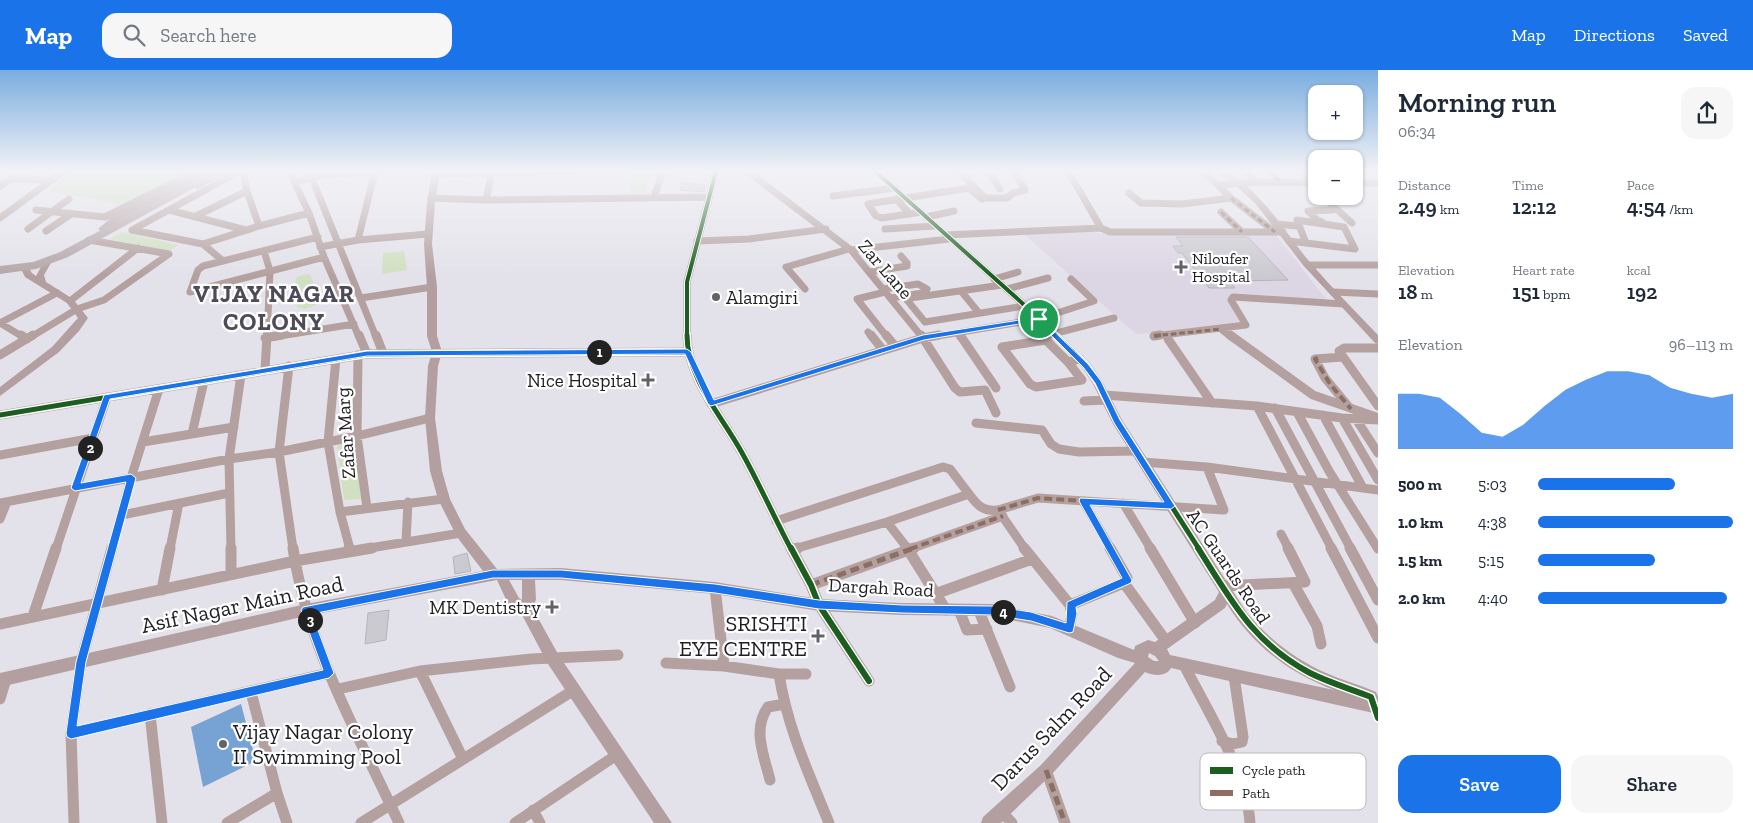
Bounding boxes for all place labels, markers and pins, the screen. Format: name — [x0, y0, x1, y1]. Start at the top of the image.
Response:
place label: Niloufer Hospital — [1192, 249, 1250, 286]
marker: Niloufer Hospital — [1174, 260, 1188, 274]
place label: Alamgiri — [726, 286, 798, 309]
marker: Alamgiri — [710, 291, 722, 303]
pin — [1018, 298, 1060, 340]
pin: 1 — [586, 340, 612, 364]
place label: Nice Hospital — [527, 369, 637, 392]
marker: Nice Hospital — [641, 373, 655, 387]
pin: 2 — [78, 436, 102, 460]
place label: MK Dentistry — [429, 596, 541, 619]
marker: MK Dentistry — [545, 600, 559, 614]
pin: 4 — [990, 600, 1016, 624]
pin: 3 — [298, 608, 322, 632]
place label: SRISHTI EYE CENTRE — [679, 610, 807, 662]
marker: SRISHTI EYE CENTRE — [811, 629, 825, 643]
place label: Vijay Nagar Colony II Swimming Pool — [232, 718, 414, 770]
marker: Vijay Nagar Colony II Swimming Pool — [217, 738, 229, 750]

